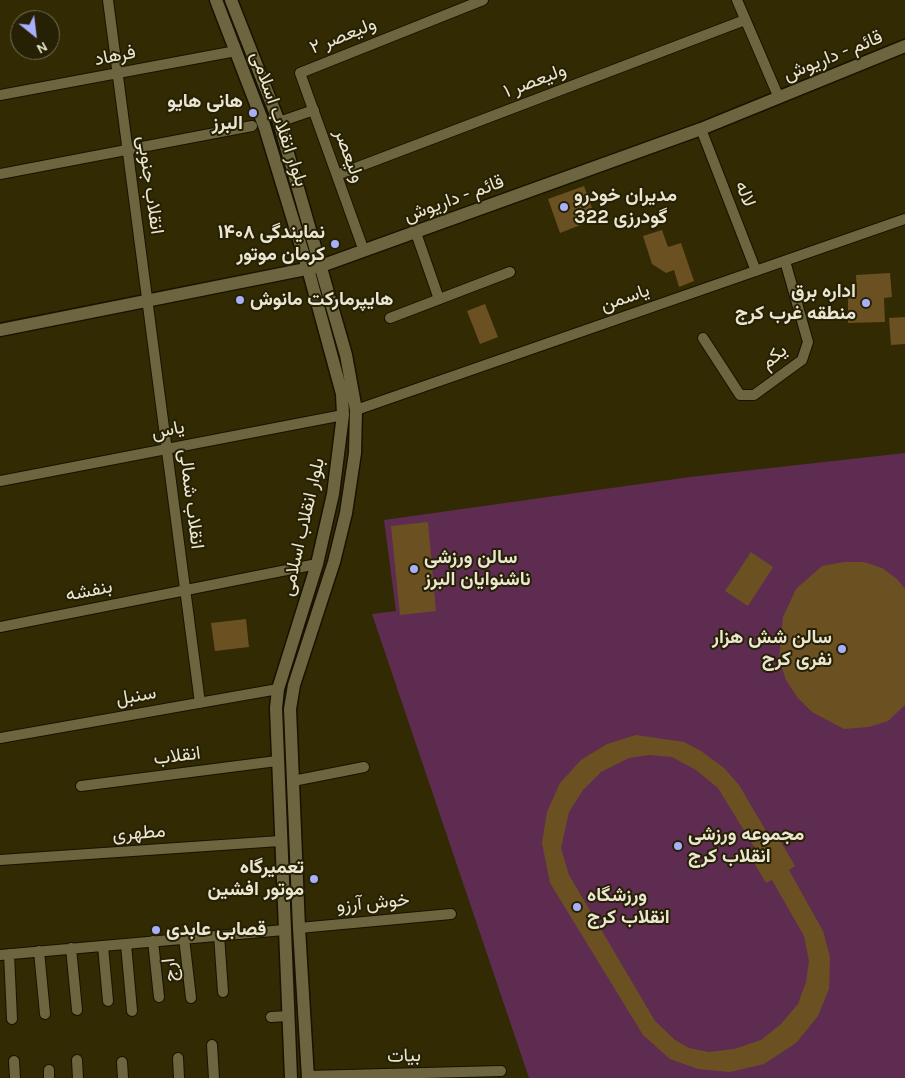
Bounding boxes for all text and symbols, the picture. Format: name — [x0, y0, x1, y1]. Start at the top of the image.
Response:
north arrow — [10, 10, 60, 60]
street label: ولیعصر ۲ — [306, 12, 380, 60]
street label: قائم - داریوش — [780, 26, 886, 86]
text: N — [34, 38, 51, 58]
street label: فرهاد — [92, 41, 138, 71]
street label: بلوار انقلاب اسلامی — [245, 49, 313, 189]
street label: ولیعصر ۱ — [500, 59, 570, 103]
place label: هانی هایو البرز — [167, 91, 243, 135]
marker: هانی هایو البرز — [247, 107, 259, 119]
street label: ولیعصر — [329, 126, 369, 186]
street label: انقلاب جنوبی — [132, 134, 168, 236]
street label: قائم - داریوش — [401, 170, 507, 228]
street label: لاله — [730, 178, 760, 210]
place label: مدیران خودرو گودرزی 322 — [574, 185, 677, 229]
marker: مدیران خودرو گودرزی 322 — [558, 201, 570, 213]
place label: نمایندگی ۱۴۰۸ کرمان موتور — [218, 222, 325, 266]
marker: نمایندگی ۱۴۰۸ کرمان موتور — [329, 238, 341, 250]
street label: یاسمن — [597, 279, 653, 317]
place label: اداره برق منطقه غرب کرج — [735, 281, 856, 325]
place label: هایپرمارکت مانوش — [250, 289, 393, 311]
marker: هایپرمارکت مانوش — [234, 294, 246, 306]
marker: اداره برق منطقه غرب کرج — [860, 297, 872, 309]
street label: یکم — [756, 339, 792, 375]
street label: یاس — [149, 416, 187, 444]
street label: انقلاب شمالی — [174, 448, 208, 550]
street label: بلوار انقلاب اسلامی — [276, 456, 330, 598]
place label: سالن ورزشی ناشنوایان البرز — [424, 547, 531, 591]
marker: سالن ورزشی ناشنوایان البرز — [408, 563, 420, 575]
street label: بنفشه — [64, 575, 114, 607]
place label: سالن شش هزار نفری کرج — [712, 627, 832, 671]
marker: سالن شش هزار نفری کرج — [836, 643, 848, 655]
street label: سنبل — [114, 681, 158, 711]
street label: انقلاب — [152, 742, 202, 770]
street label: مطهری — [112, 820, 166, 846]
place label: مجموعه ورزشی انقلاب کرج — [688, 824, 804, 868]
marker: مجموعه ورزشی انقلاب کرج — [672, 840, 684, 852]
place label: تعمیرگاه موتور افشین — [208, 857, 304, 901]
marker: تعمیرگاه موتور افشین — [308, 873, 320, 885]
place label: ورزشگاه انقلاب کرج — [587, 885, 670, 929]
street label: خوش آرزو — [335, 888, 411, 918]
marker: ورزشگاه انقلاب کرج — [571, 901, 583, 913]
place label: قصابی عابدی — [166, 919, 266, 941]
marker: قصابی عابدی — [150, 924, 162, 936]
street label: ارج — [157, 957, 183, 983]
street label: بیات — [387, 1044, 421, 1068]

